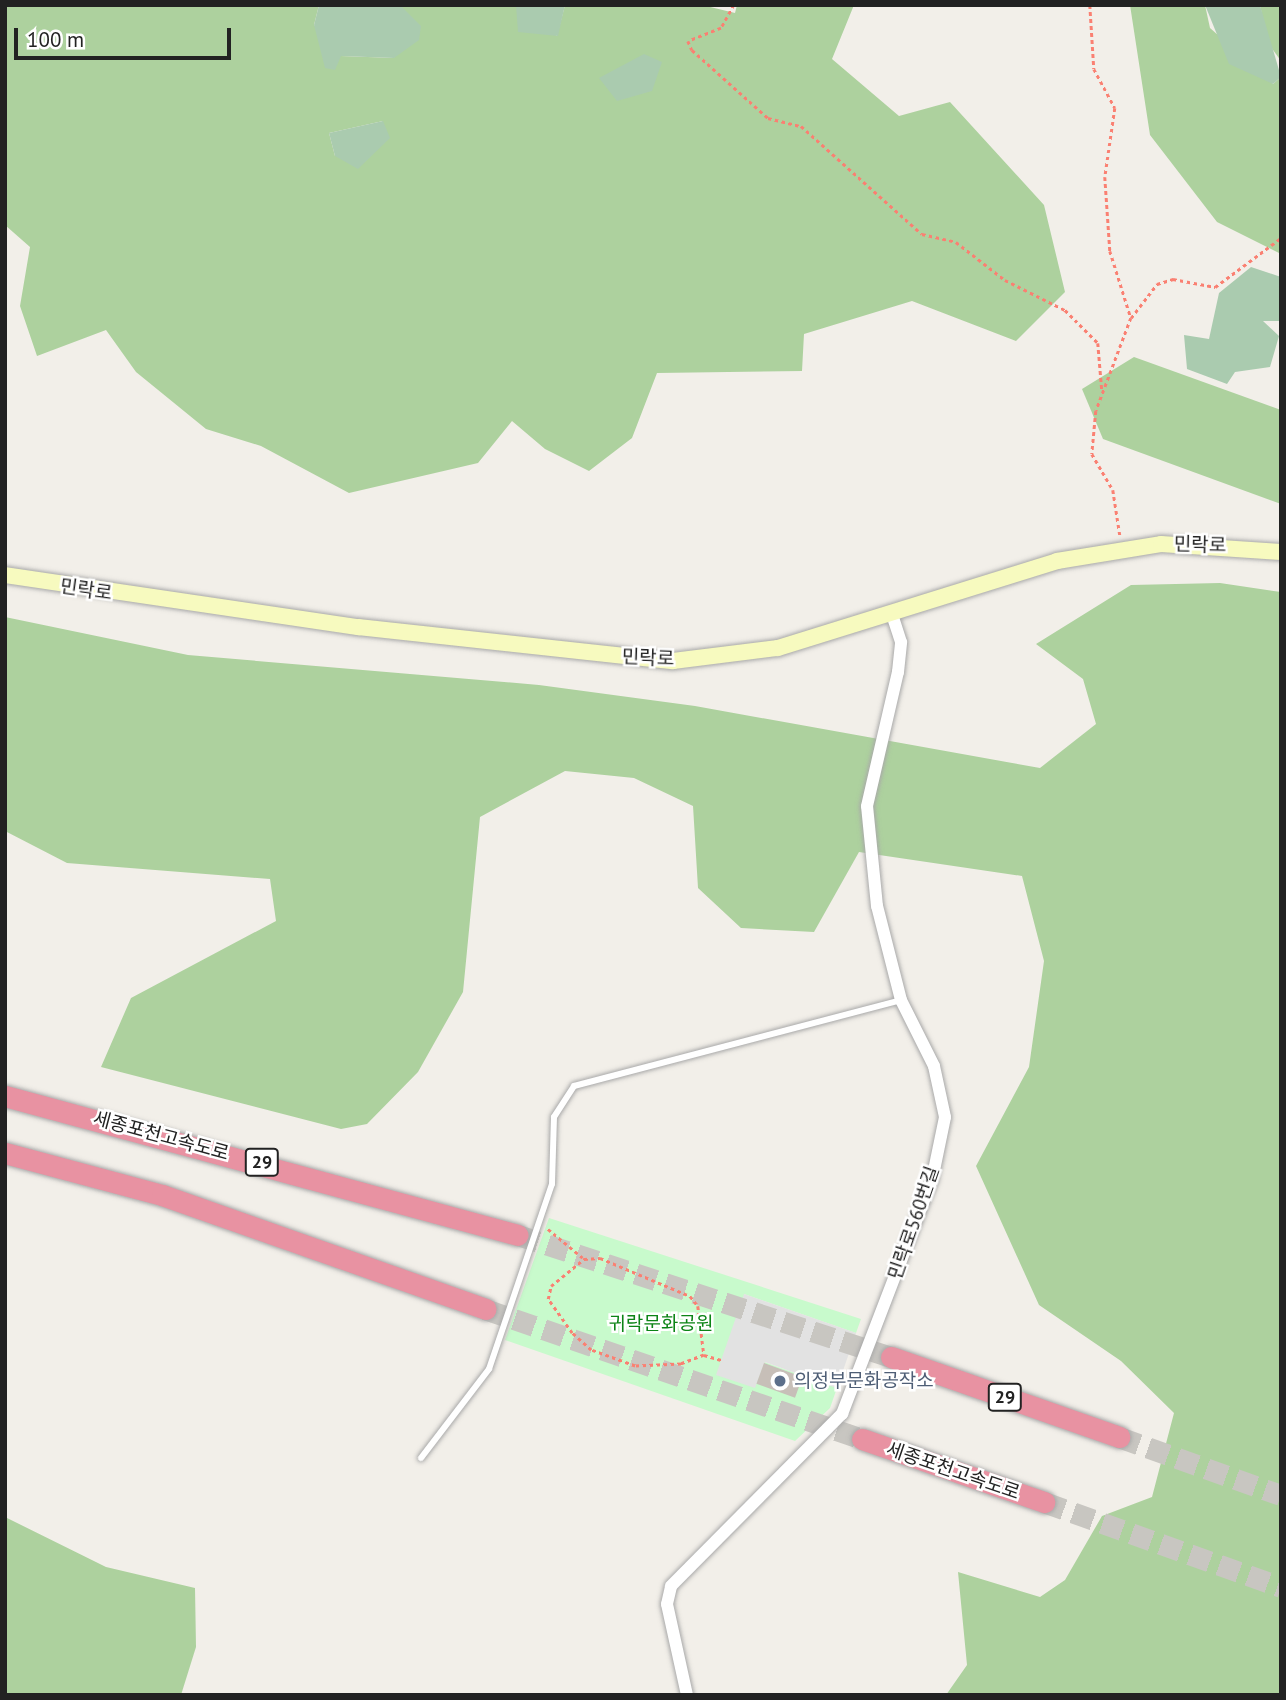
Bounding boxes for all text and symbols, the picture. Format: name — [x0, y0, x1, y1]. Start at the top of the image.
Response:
scale bar — [18, 14, 234, 58]
text: 100 m — [27, 26, 84, 53]
street label: 민락로 — [1174, 533, 1226, 557]
street label: 민락로 — [58, 575, 114, 605]
street label: 민락로 — [621, 646, 675, 670]
street label: 세종포천고속도로 — [91, 1107, 231, 1165]
road number: 29 — [244, 1148, 280, 1176]
street label: 민락로560번길 — [884, 1163, 944, 1283]
park label: 귀락문화공원 — [609, 1313, 713, 1335]
place label: 의정부문화공작소 — [794, 1370, 934, 1392]
marker: 의정부문화공작소 — [772, 1373, 788, 1389]
road number: 29 — [988, 1382, 1023, 1412]
street label: 세종포천고속도로 — [883, 1437, 1023, 1505]

